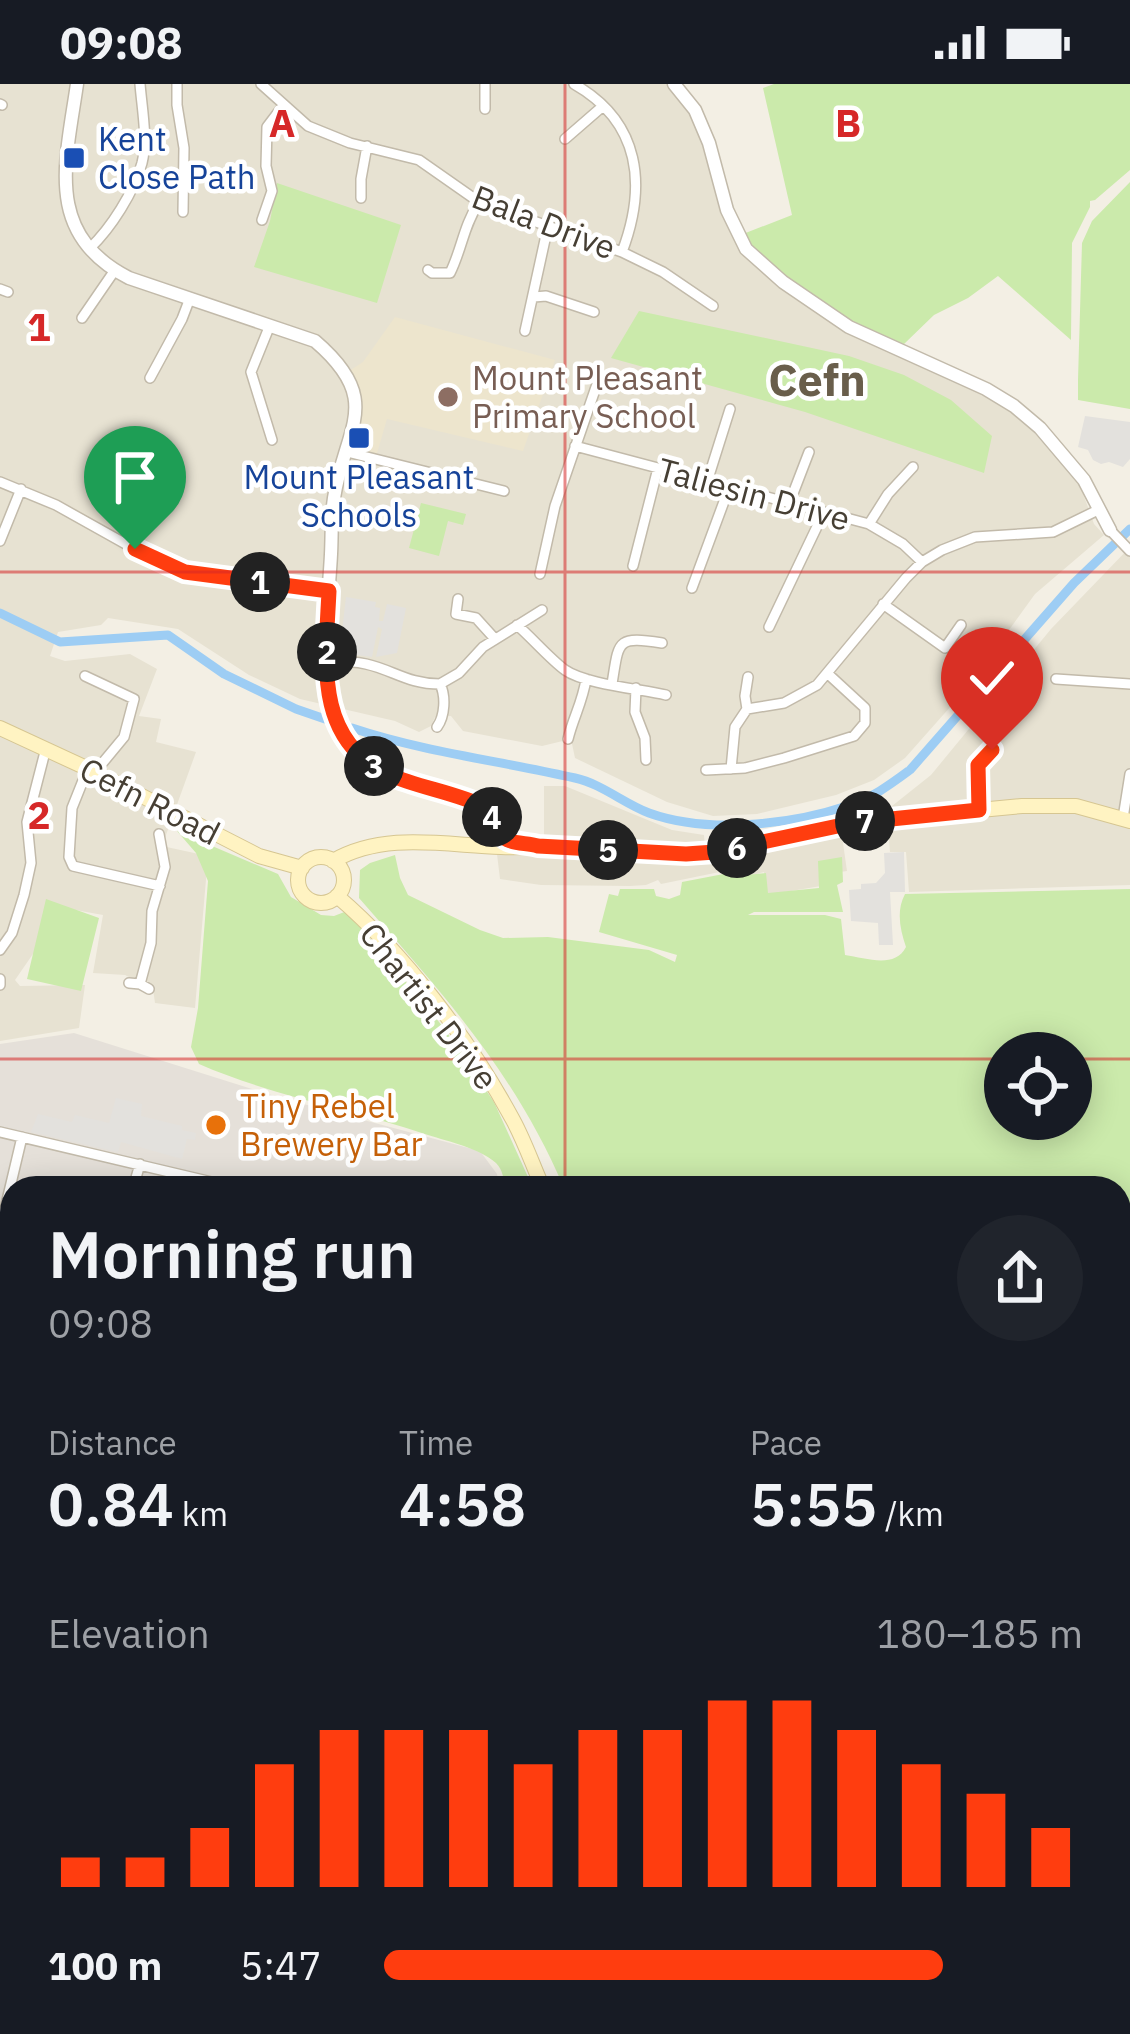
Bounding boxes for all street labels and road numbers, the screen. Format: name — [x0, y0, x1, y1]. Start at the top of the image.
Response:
street label: Bala Drive — [466, 175, 622, 269]
street label: Taliesin Drive — [653, 447, 855, 540]
street label: Cefn Road — [73, 747, 228, 854]
street label: Chartist Drive — [351, 913, 508, 1098]

